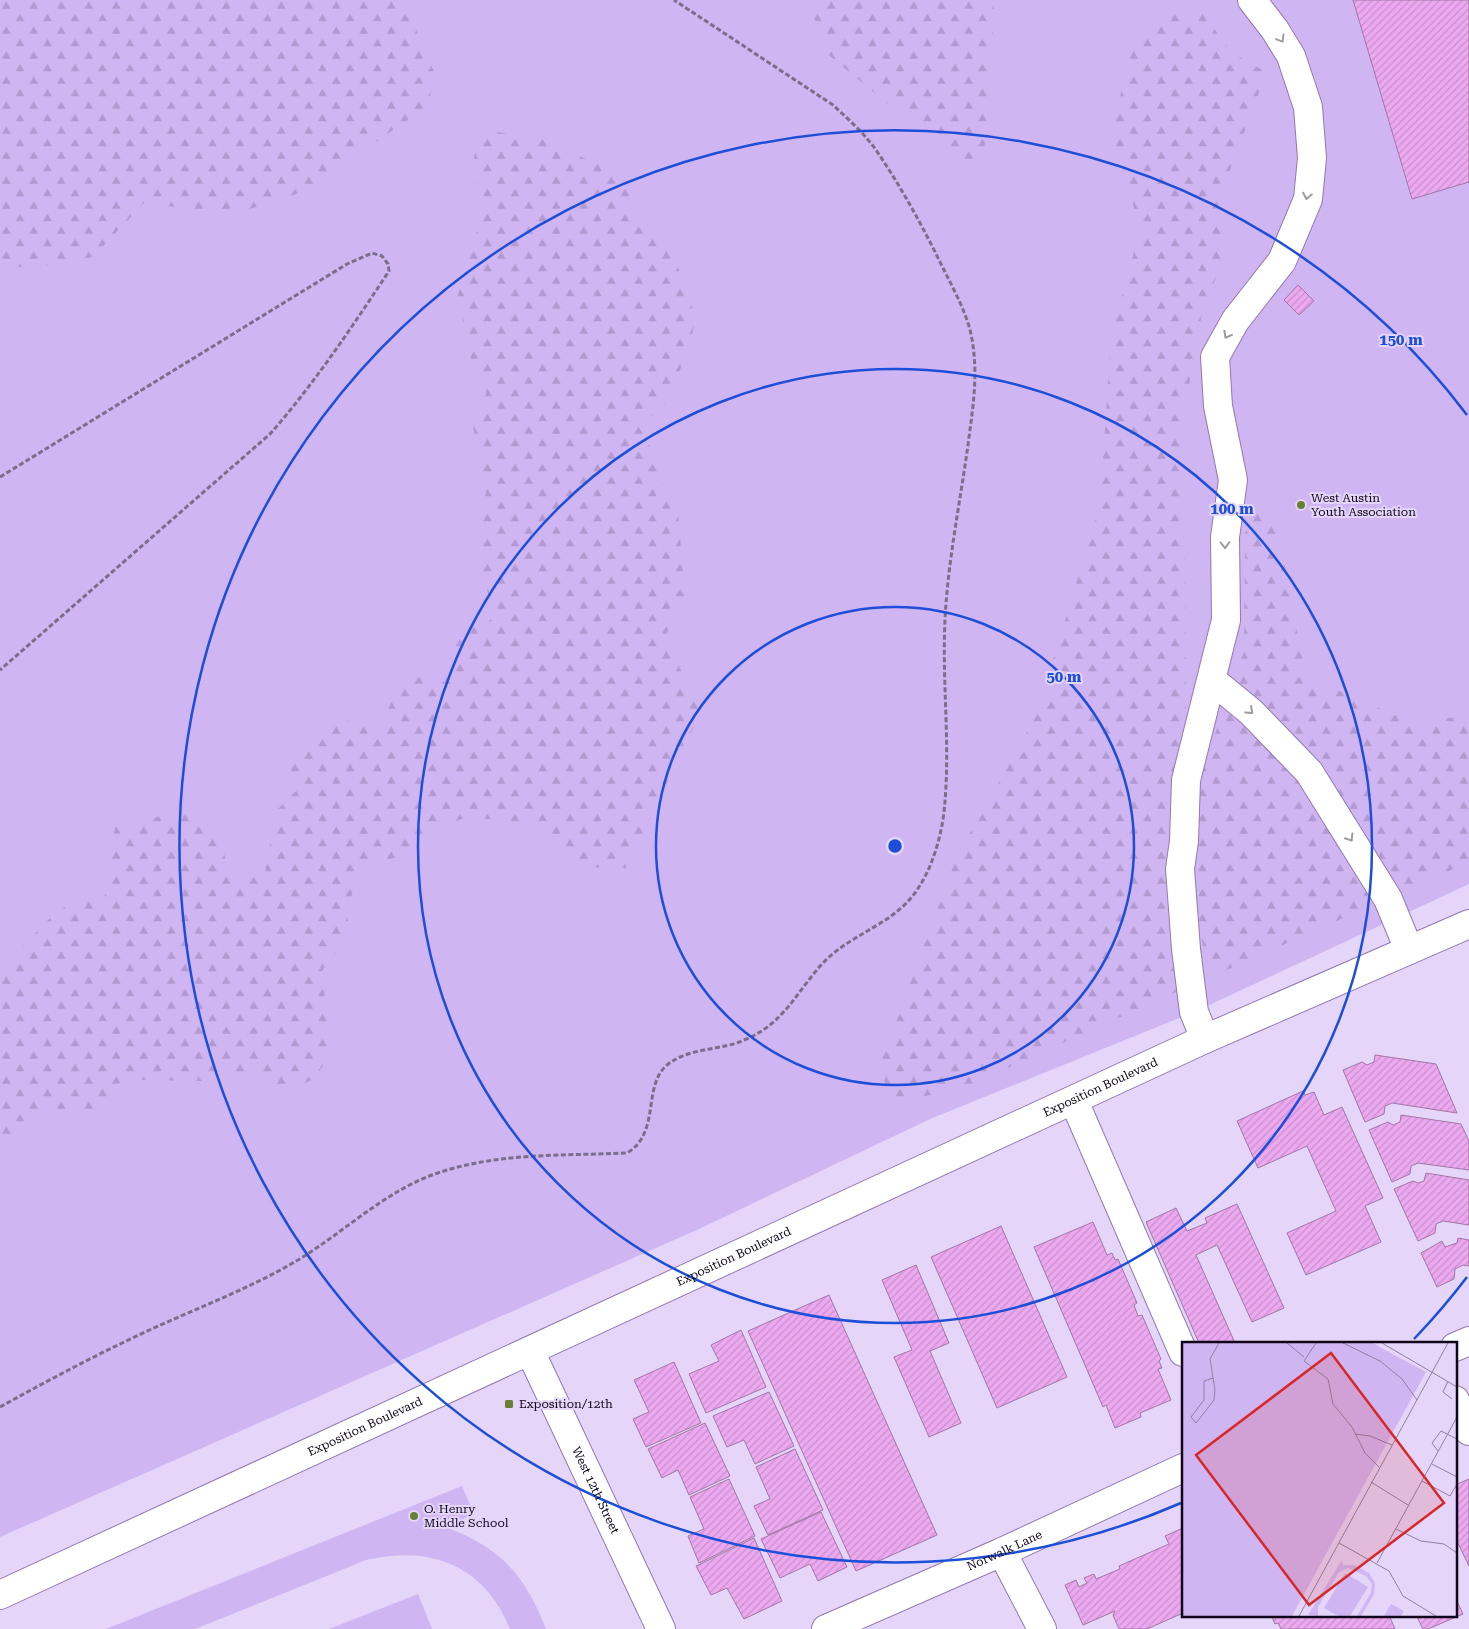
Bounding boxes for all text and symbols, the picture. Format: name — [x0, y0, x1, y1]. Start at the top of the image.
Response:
one-way arrow — [1274, 34, 1284, 43]
one-way arrow — [1303, 191, 1313, 200]
one-way arrow — [1223, 330, 1233, 339]
text: 150 m — [1379, 331, 1423, 349]
place label: West Austin Youth Association — [1311, 491, 1416, 519]
marker: West Austin Youth Association — [1295, 499, 1307, 511]
text: 100 m — [1210, 500, 1254, 518]
one-way arrow — [1220, 541, 1230, 549]
text: 50 m — [1046, 668, 1082, 686]
one-way arrow — [1244, 705, 1253, 714]
one-way arrow — [1343, 832, 1353, 841]
centre of rings — [886, 837, 904, 855]
street label: Exposition Boulevard — [1041, 1055, 1160, 1120]
street label: Exposition Boulevard — [674, 1224, 794, 1289]
inset map — [1182, 1342, 1456, 1616]
street label: Exposition Boulevard — [305, 1394, 425, 1459]
place label: Exposition/12th — [519, 1397, 613, 1411]
marker: Exposition/12th — [503, 1398, 515, 1410]
street label: West 12th Street — [569, 1444, 622, 1537]
place label: O. Henry Middle School — [424, 1502, 509, 1530]
marker: O. Henry Middle School — [408, 1510, 420, 1522]
street label: Norwalk Lane — [965, 1527, 1045, 1574]

